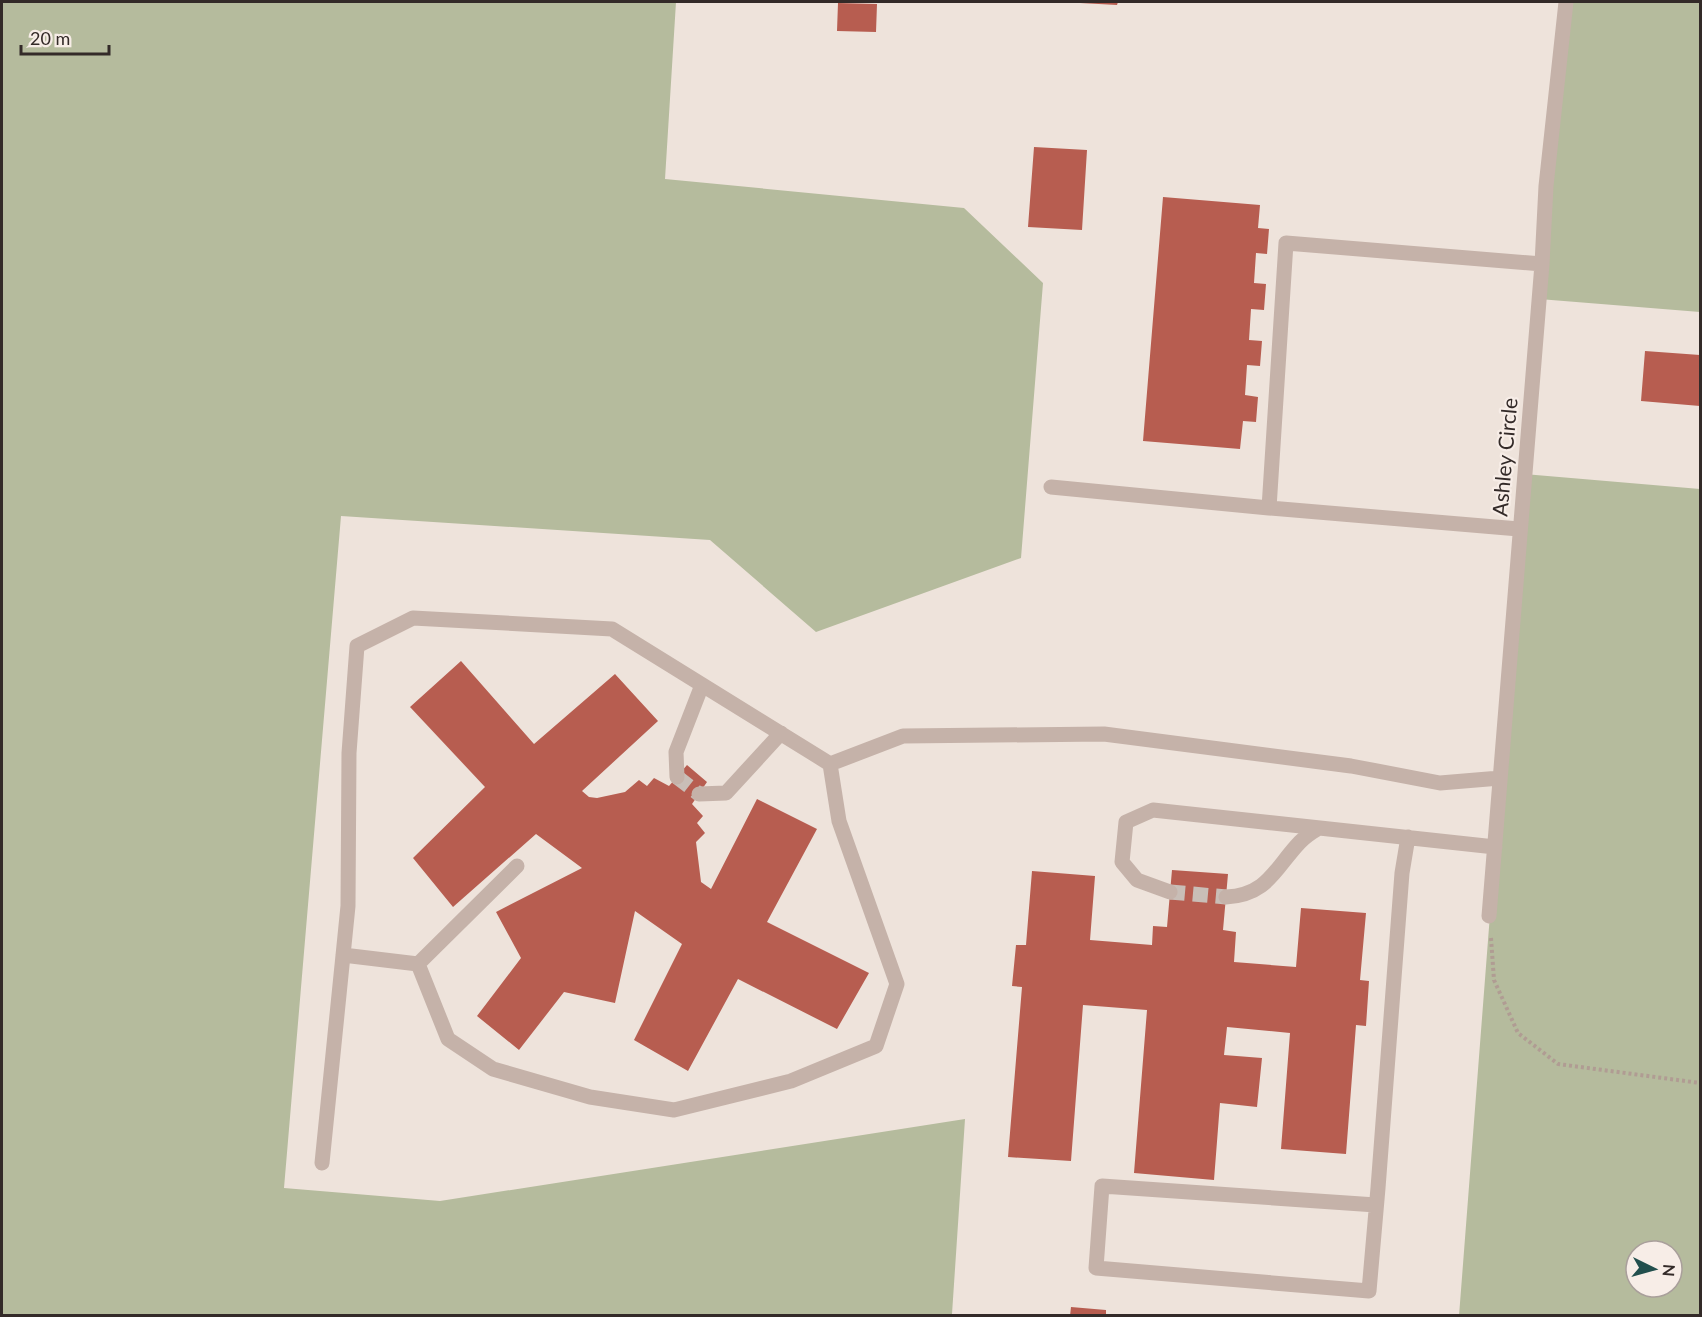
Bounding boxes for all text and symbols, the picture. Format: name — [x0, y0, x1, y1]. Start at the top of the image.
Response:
scale bar — [21, 18, 110, 56]
text: 20 m — [30, 27, 70, 49]
street label: Ashley Circle — [1486, 397, 1522, 517]
north arrow — [1624, 1239, 1684, 1299]
text: N — [1659, 1263, 1679, 1277]

